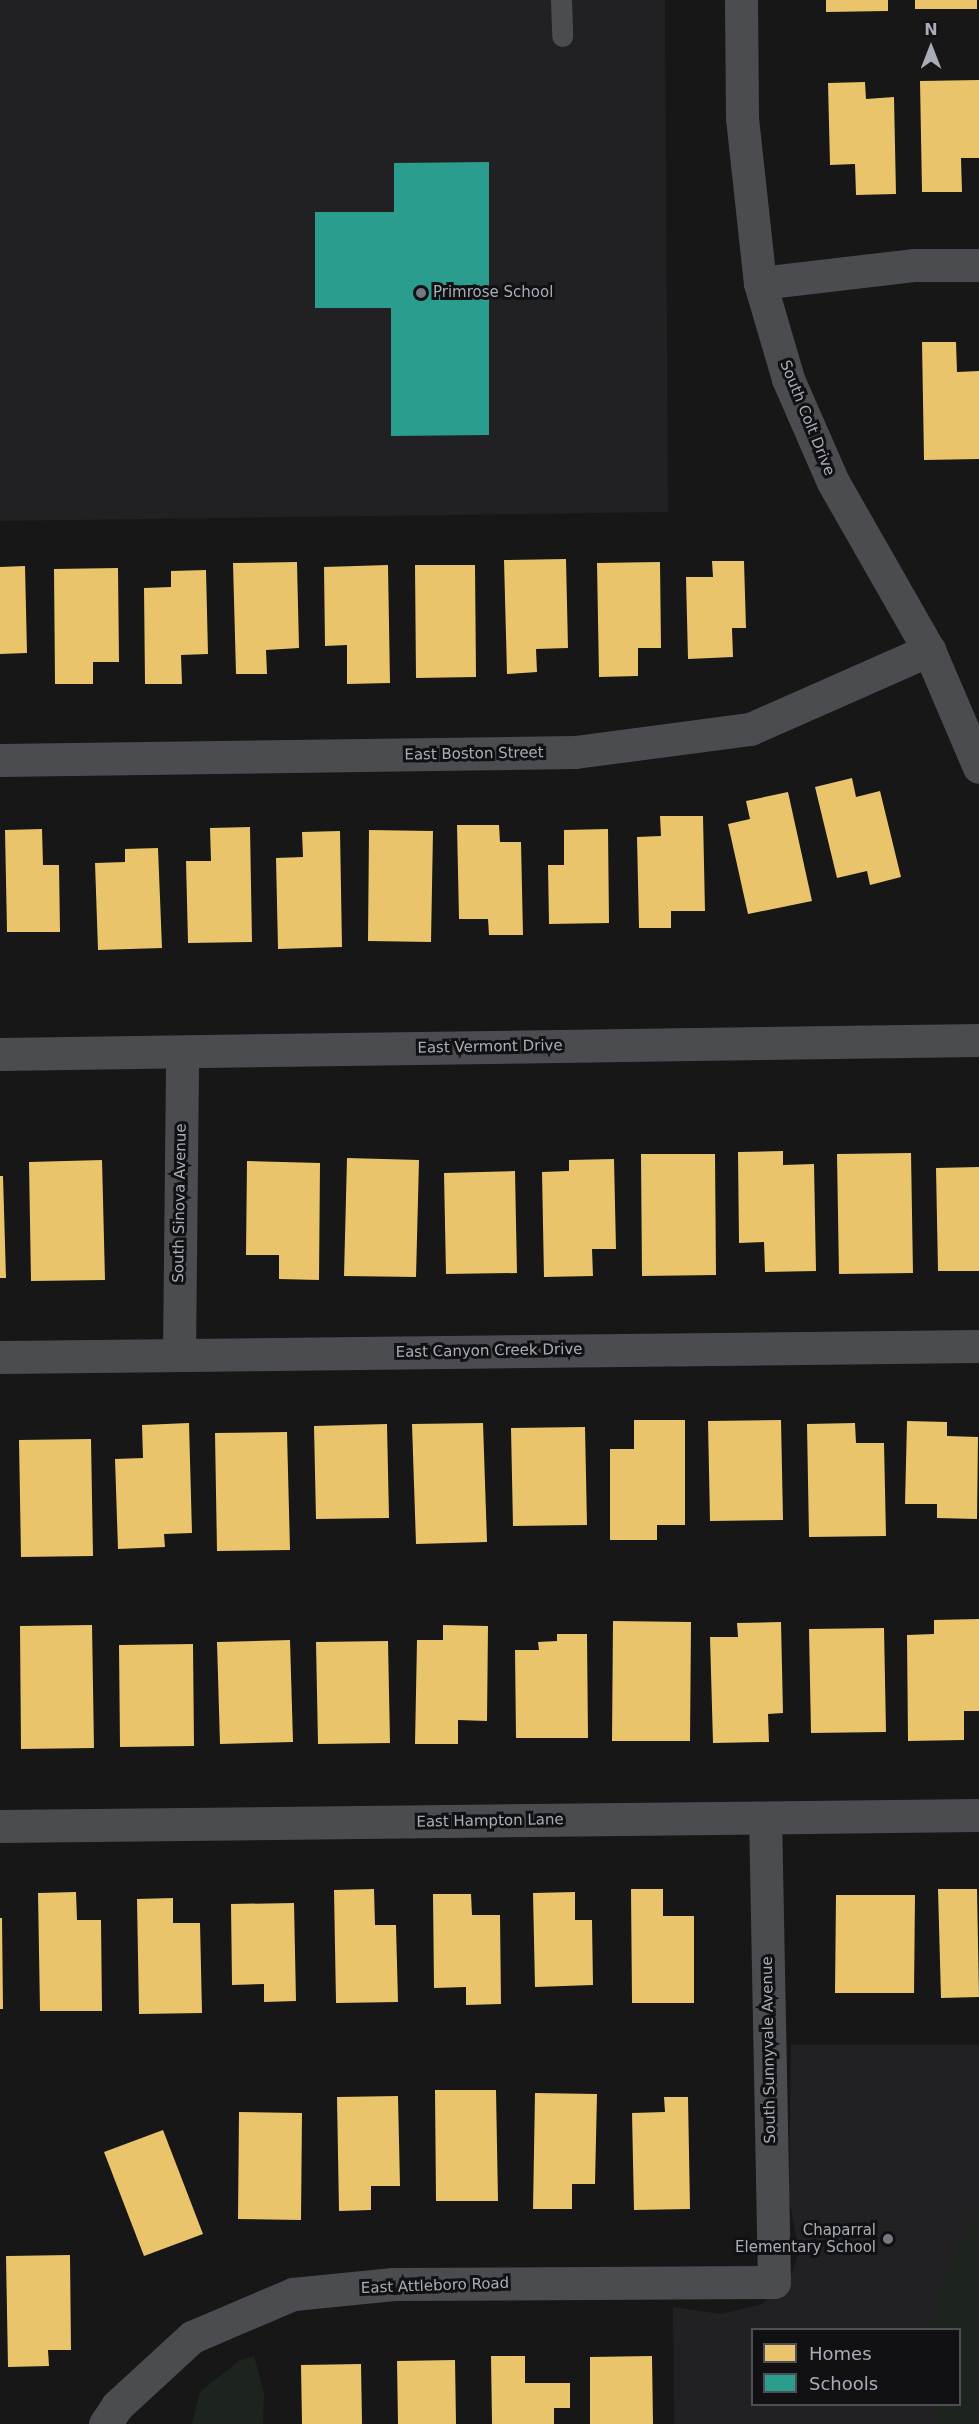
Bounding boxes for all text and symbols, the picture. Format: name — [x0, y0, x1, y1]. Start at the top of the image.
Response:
north arrow — [901, 18, 961, 78]
text: N — [924, 20, 938, 39]
place label: Primrose School — [433, 284, 553, 302]
marker: Primrose School — [414, 286, 428, 300]
street label: South Colt Drive — [776, 358, 838, 478]
street label: East Boston Street — [404, 744, 544, 764]
street label: East Vermont Drive — [417, 1037, 563, 1057]
street label: South Sinova Avenue — [170, 1123, 190, 1283]
street label: East Canyon Creek Drive — [395, 1340, 583, 1362]
street label: East Hampton Lane — [416, 1811, 564, 1831]
street label: South Sunnyvale Avenue — [758, 1956, 780, 2144]
place label: Chaparral Elementary School — [735, 2221, 876, 2256]
marker: Chaparral Elementary School — [881, 2232, 895, 2246]
street label: East Attleboro Road — [361, 2274, 509, 2298]
legend — [751, 2328, 961, 2406]
text: Homes — [809, 2343, 872, 2364]
text: Schools — [809, 2373, 878, 2394]

